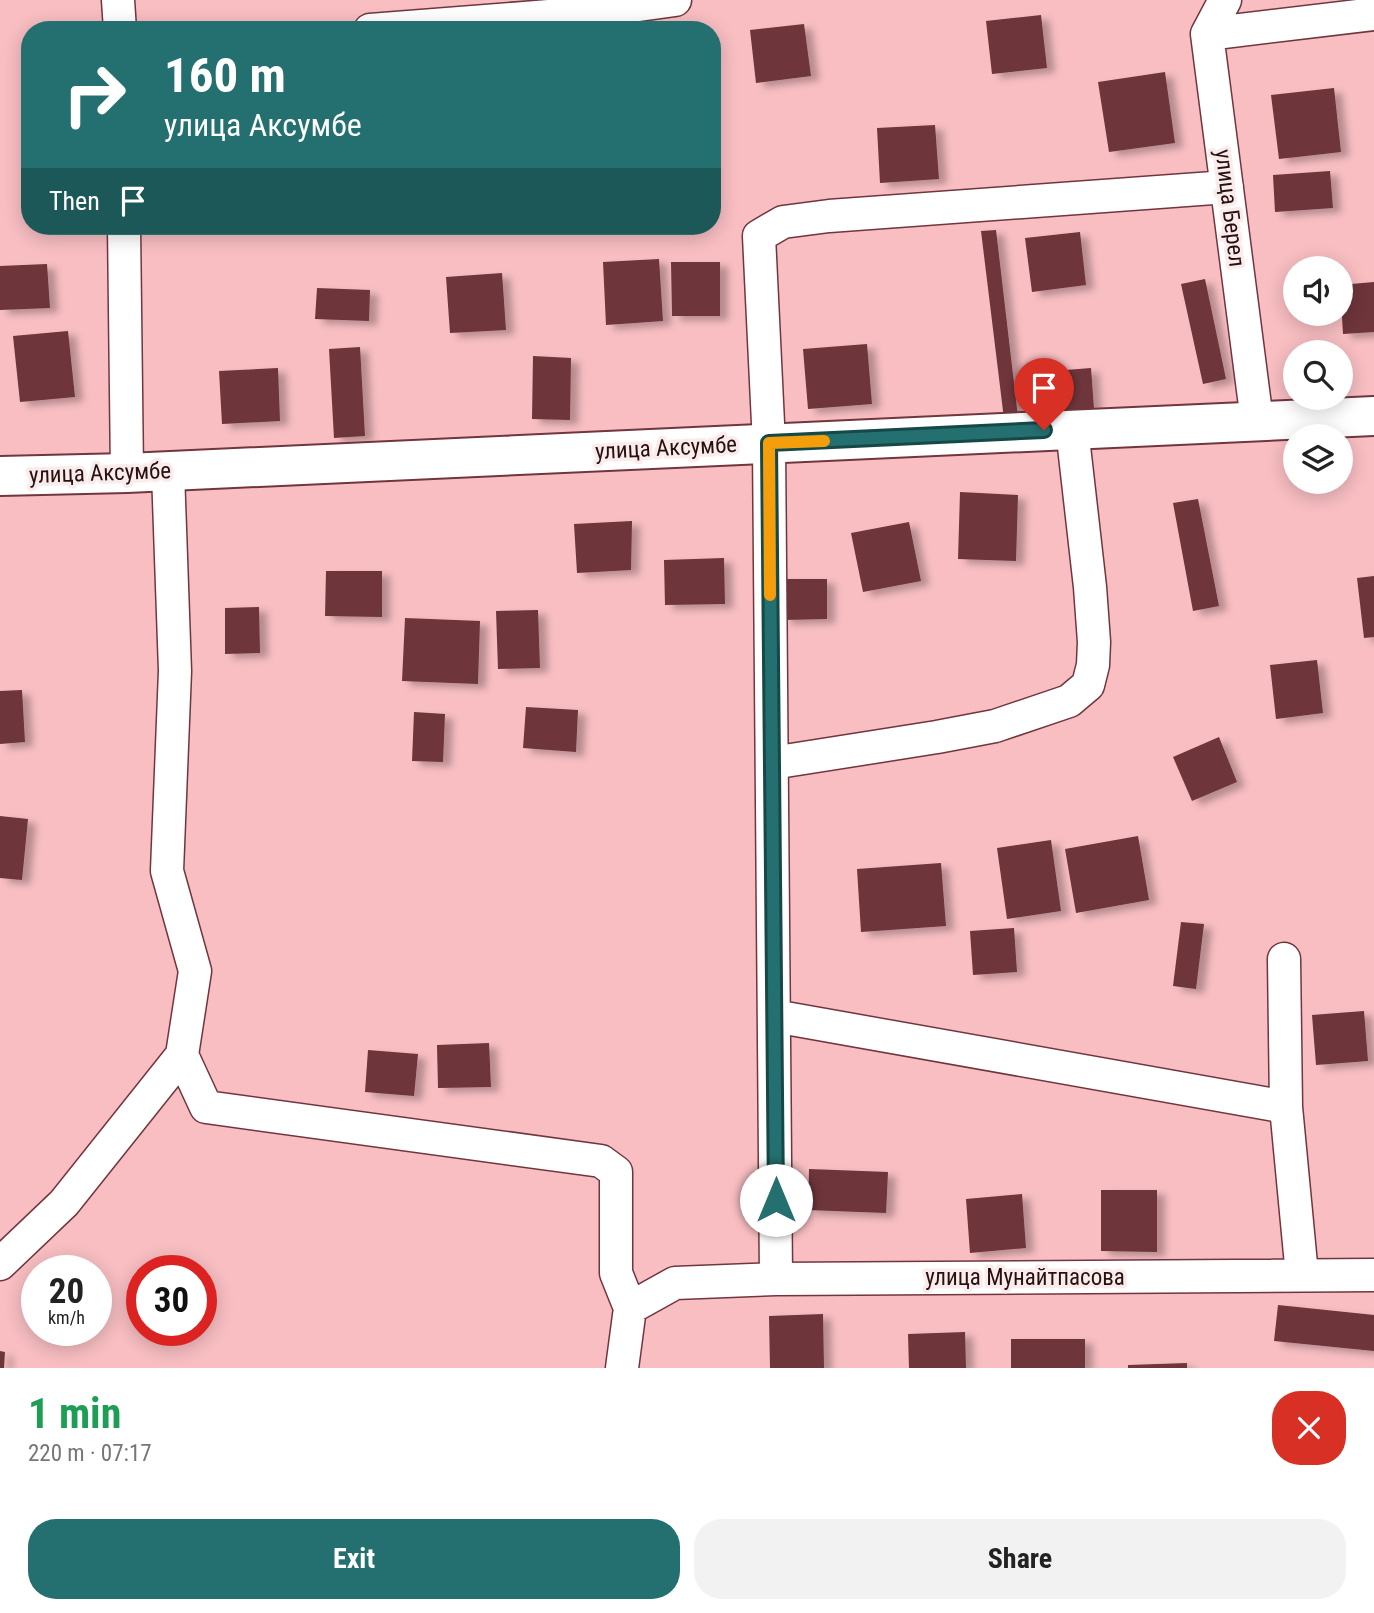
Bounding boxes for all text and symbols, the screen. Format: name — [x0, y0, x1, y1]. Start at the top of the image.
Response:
text: 160 m — [164, 47, 286, 104]
icon: right — [49, 49, 140, 140]
text: улица Аксумбе — [164, 106, 362, 144]
street label: улица Берел — [1209, 148, 1251, 268]
icon: arrive — [114, 182, 152, 220]
text: Then — [49, 186, 100, 216]
map controls — [1283, 256, 1353, 494]
button: sound — [1283, 256, 1353, 326]
button: search — [1283, 340, 1353, 410]
pin — [1014, 358, 1074, 430]
icon: arrive — [1025, 369, 1063, 407]
button: layers — [1283, 424, 1353, 494]
street label: улица Аксумбе — [594, 431, 738, 465]
street label: улица Аксумбе — [29, 457, 171, 489]
position arrow — [739, 1163, 813, 1237]
speed limit sign: 30 — [126, 1255, 217, 1346]
street label: улица Мунайтпасова — [925, 1264, 1125, 1291]
text: 20 — [49, 1271, 84, 1312]
text: km/h — [48, 1307, 85, 1328]
text: 1 min — [28, 1389, 121, 1438]
button: close — [1272, 1391, 1346, 1465]
text: 220 m · 07:17 — [28, 1440, 152, 1467]
button: Exit — [28, 1519, 680, 1599]
button: Share — [694, 1519, 1346, 1599]

